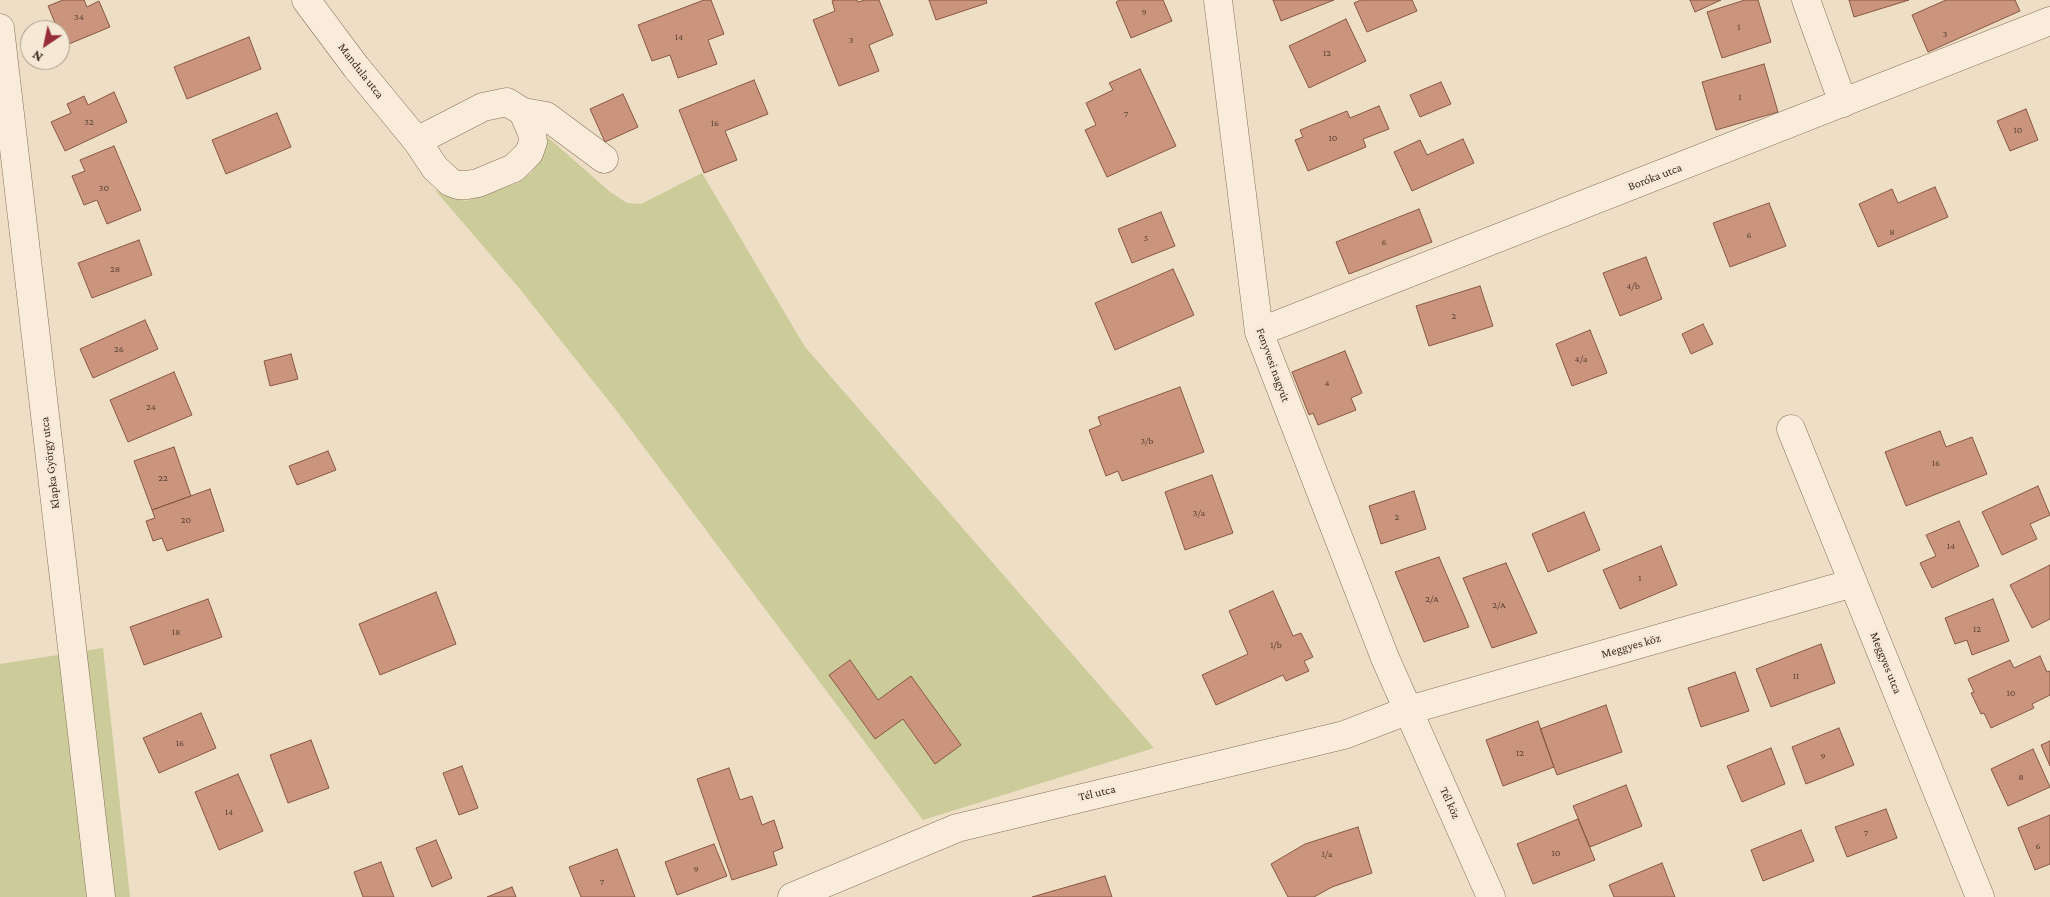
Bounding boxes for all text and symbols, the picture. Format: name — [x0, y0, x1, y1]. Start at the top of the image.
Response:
house number: 9 — [1141, 6, 1147, 18]
house number: 34 — [74, 11, 84, 23]
north arrow — [20, 20, 70, 70]
house number: 1 — [1737, 21, 1741, 33]
house number: 3 — [1943, 28, 1947, 40]
house number: 14 — [675, 31, 683, 43]
house number: 3 — [849, 34, 853, 46]
street label: Mandula utca — [335, 40, 387, 102]
text: N — [29, 47, 46, 66]
house number: 12 — [1323, 47, 1331, 59]
house number: 1 — [1738, 91, 1742, 103]
house number: 7 — [1124, 108, 1128, 120]
house number: 32 — [84, 116, 94, 128]
house number: 16 — [711, 117, 719, 129]
house number: 10 — [2014, 124, 2022, 136]
house number: 10 — [1329, 132, 1337, 144]
street label: Boróka utca — [1626, 160, 1684, 194]
house number: 30 — [99, 182, 109, 194]
house number: 8 — [1889, 226, 1895, 238]
house number: 6 — [1746, 229, 1752, 241]
house number: 5 — [1144, 232, 1148, 244]
house number: 6 — [1381, 236, 1387, 248]
house number: 28 — [110, 263, 120, 275]
house number: 4/b — [1626, 280, 1640, 292]
house number: 2 — [1452, 310, 1456, 322]
street label: Fenyvesi nagyút — [1253, 326, 1293, 404]
house number: 26 — [114, 343, 124, 355]
house number: 4/a — [1575, 353, 1587, 365]
house number: 4 — [1324, 377, 1330, 389]
house number: 24 — [146, 401, 156, 413]
street label: Klapka György utca — [37, 416, 63, 510]
house number: 3/b — [1140, 435, 1154, 447]
house number: 16 — [1932, 457, 1940, 469]
house number: 22 — [158, 472, 168, 484]
house number: 3/a — [1193, 507, 1205, 519]
house number: 2 — [1395, 511, 1399, 523]
house number: 20 — [181, 514, 191, 526]
house number: 14 — [1947, 540, 1955, 552]
house number: 1 — [1638, 572, 1642, 584]
house number: 2/A — [1425, 593, 1439, 605]
house number: 2/A — [1492, 599, 1506, 611]
house number: 12 — [1973, 623, 1981, 635]
house number: 18 — [172, 626, 180, 638]
street label: Meggyes utca — [1867, 630, 1905, 696]
street label: Meggyes köz — [1600, 631, 1662, 661]
house number: 1/b — [1270, 639, 1282, 651]
house number: 11 — [1793, 670, 1799, 682]
house number: 10 — [2007, 687, 2015, 699]
house number: 16 — [176, 737, 184, 749]
house number: 12 — [1516, 747, 1524, 759]
house number: 9 — [1820, 750, 1826, 762]
house number: 8 — [2018, 771, 2024, 783]
street label: Tél utca — [1077, 782, 1117, 804]
street label: Tél köz — [1437, 785, 1463, 821]
house number: 14 — [225, 806, 233, 818]
house number: 7 — [1864, 827, 1868, 839]
house number: 6 — [2035, 840, 2041, 852]
house number: 10 — [1552, 847, 1560, 859]
house number: 1/a — [1322, 848, 1332, 860]
house number: 9 — [693, 863, 699, 875]
house number: 7 — [600, 876, 604, 888]

